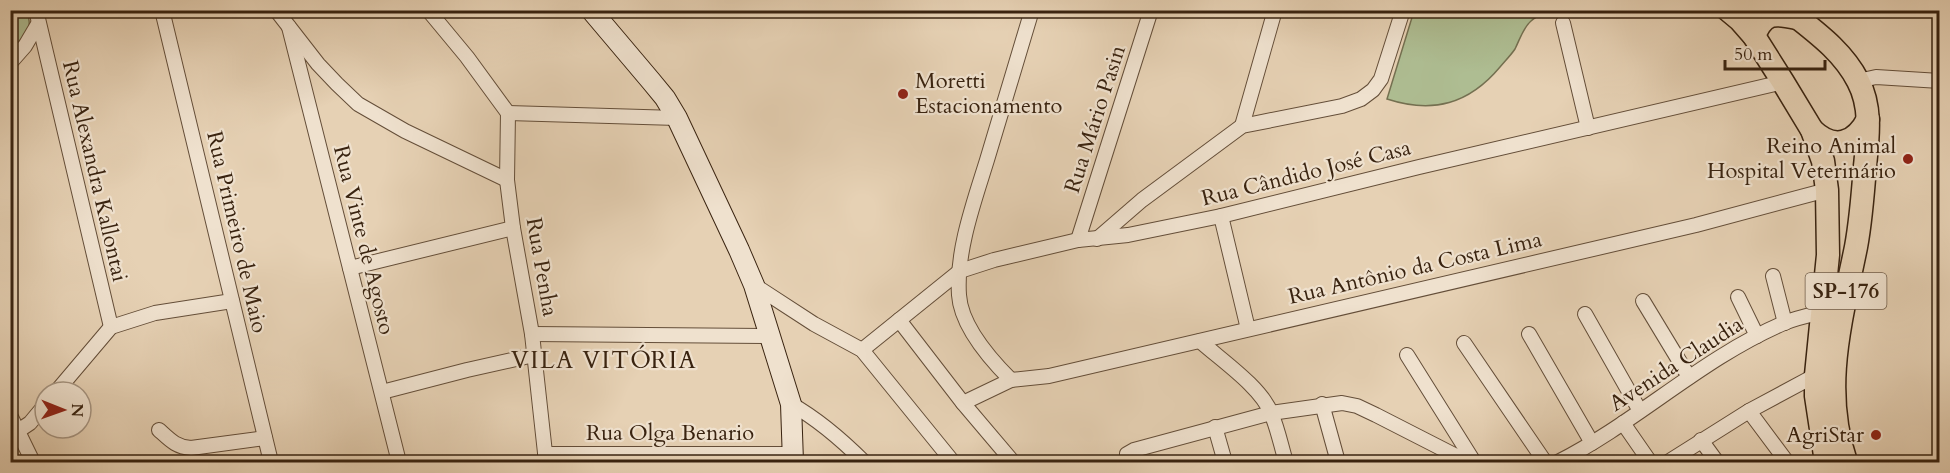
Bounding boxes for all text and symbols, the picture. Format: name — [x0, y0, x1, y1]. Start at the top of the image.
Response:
scale bar — [1725, 33, 1826, 71]
street label: Rua Mário Pasin — [1057, 41, 1133, 197]
text: 50 m — [1734, 42, 1773, 67]
street label: Rua Alexandra Kallontai — [55, 57, 135, 285]
place label: Moretti Estacionamento — [915, 66, 1063, 121]
marker: Moretti Estacionamento — [896, 87, 910, 101]
street label: Rua Primeiro de Maio — [199, 128, 275, 336]
place label: Reino Animal Hospital Veterinário — [1707, 131, 1896, 186]
street label: Rua Cândido José Casa — [1198, 132, 1414, 214]
street label: Rua Vinte de Agosto — [326, 142, 402, 338]
marker: Reino Animal Hospital Veterinário — [1901, 152, 1915, 166]
street label: Rua Penha — [519, 215, 566, 319]
street label: Rua Antônio da Costa Lima — [1285, 224, 1545, 312]
road number: SP-176 — [1806, 273, 1886, 309]
street label: Avenida Claudia — [1603, 309, 1749, 419]
district label: VILA VITÓRIA — [511, 344, 697, 377]
north arrow — [33, 380, 93, 440]
text: N — [66, 403, 88, 417]
street label: Rua Olga Benario — [586, 418, 754, 448]
place label: AgriStar — [1786, 420, 1865, 450]
marker: AgriStar — [1869, 428, 1883, 442]

